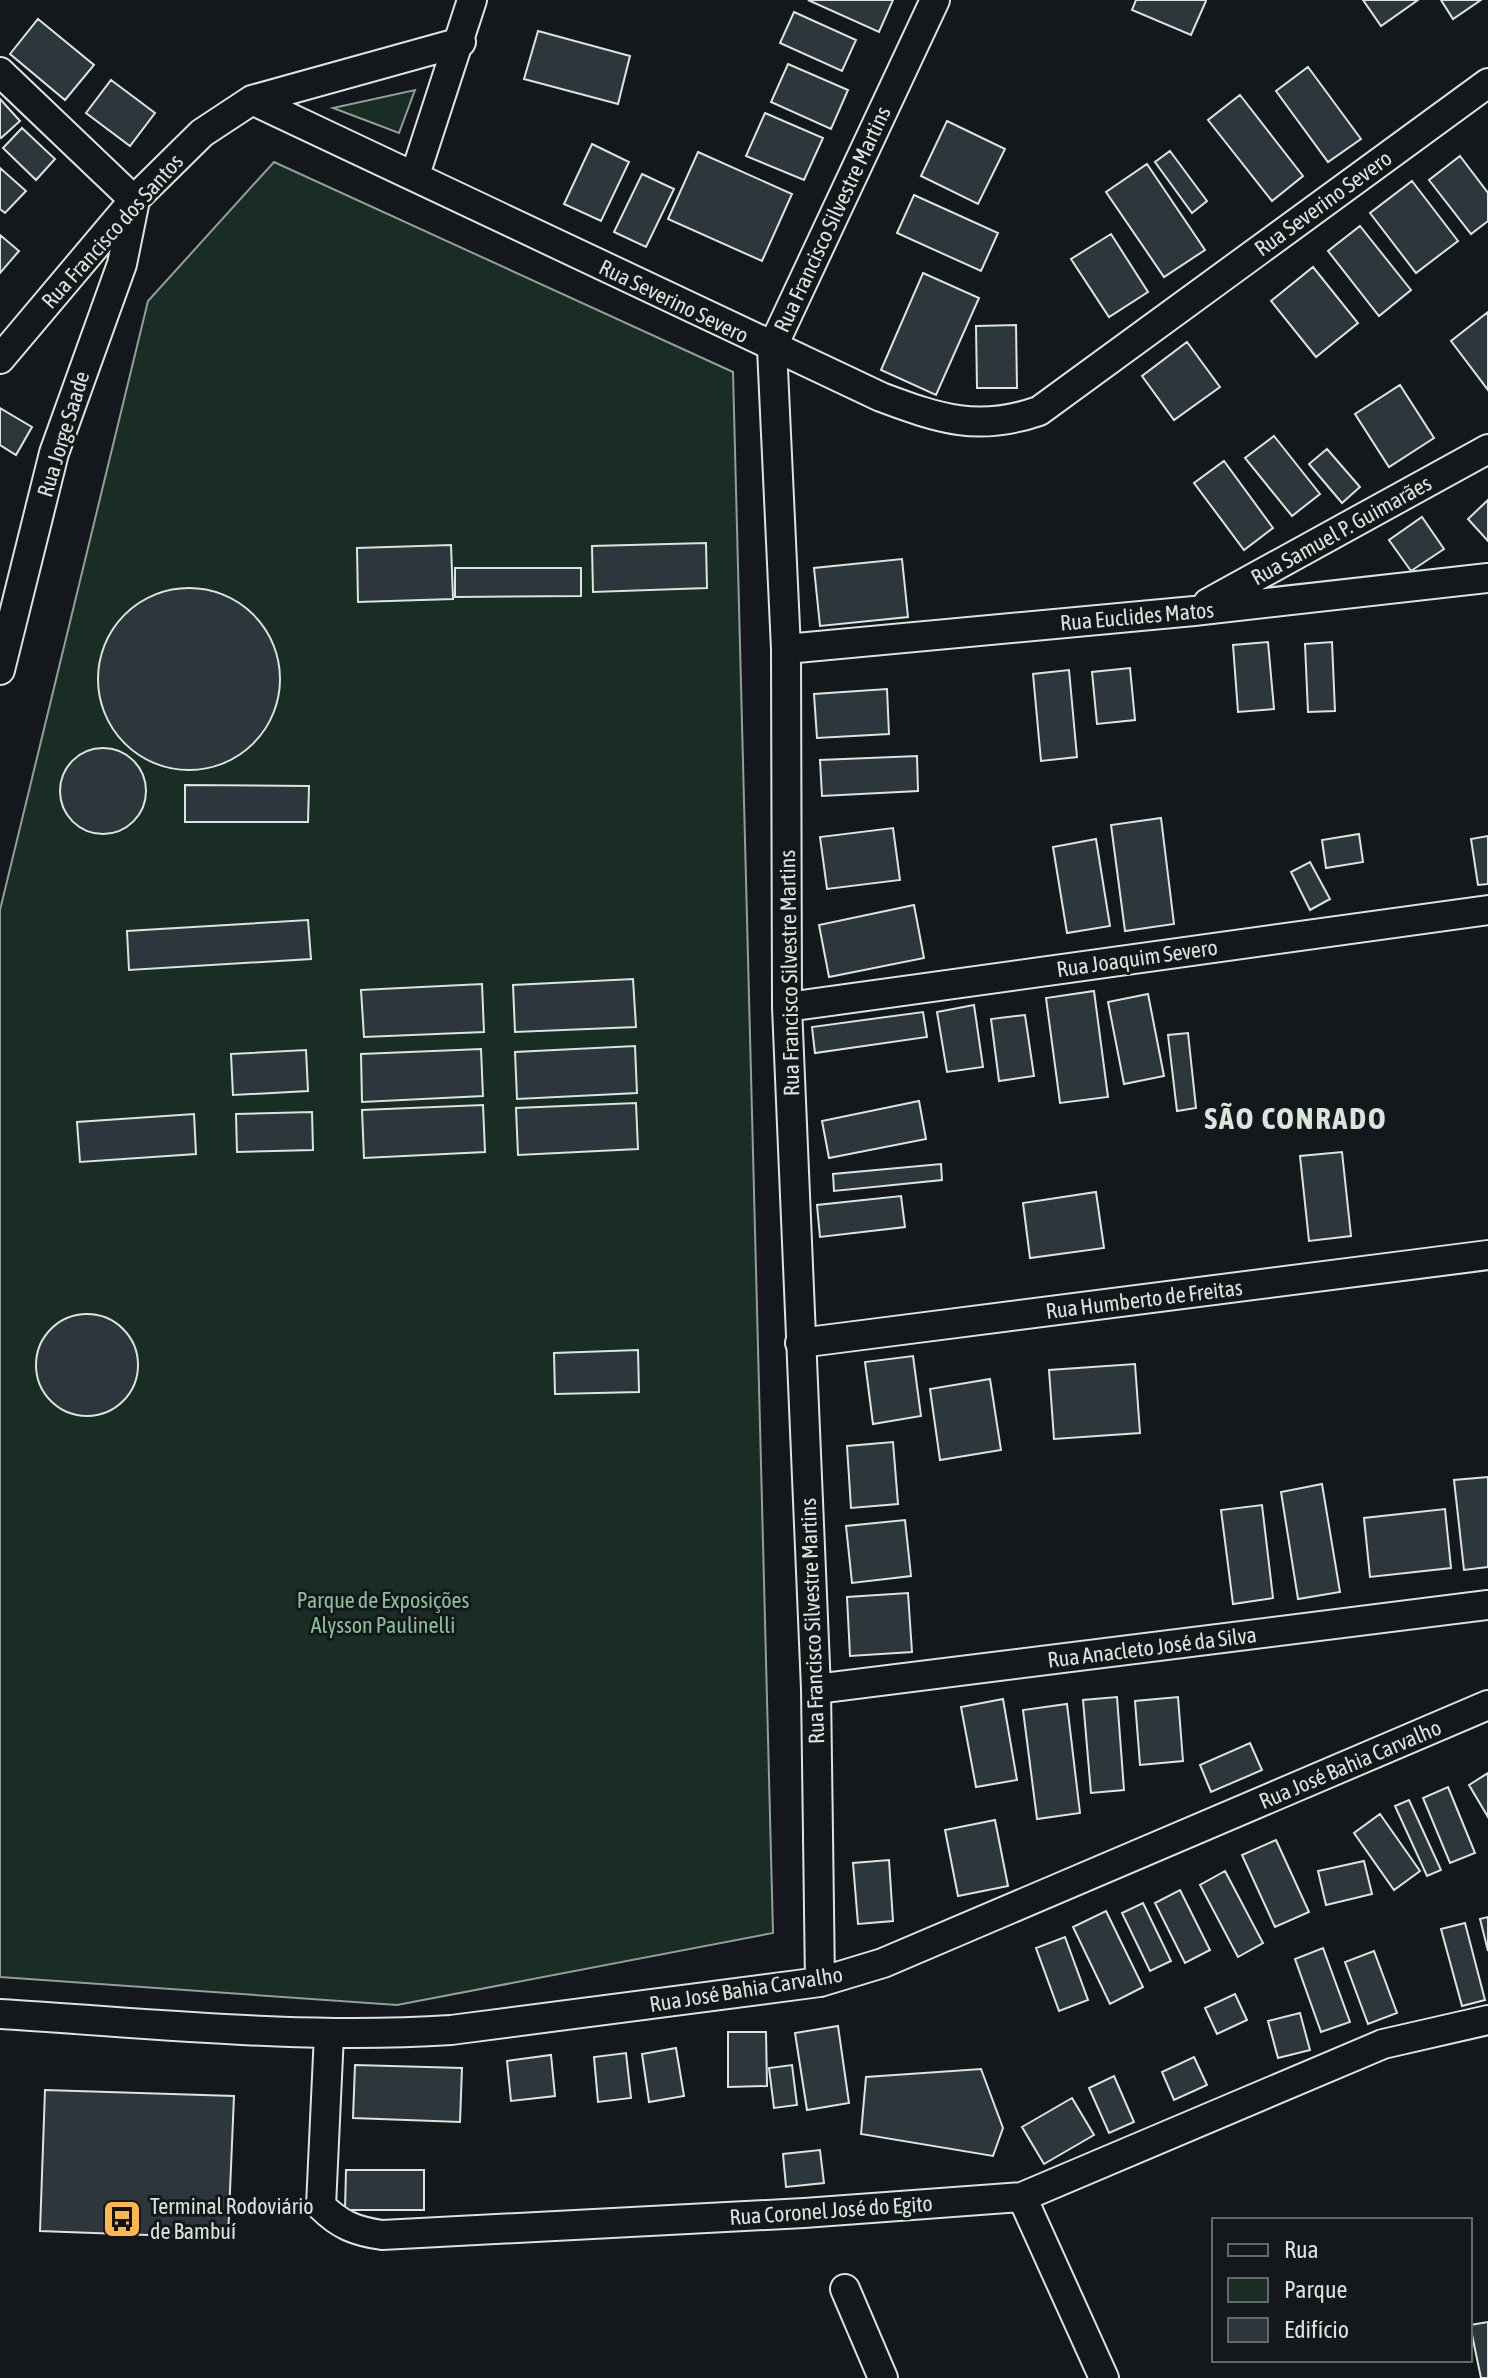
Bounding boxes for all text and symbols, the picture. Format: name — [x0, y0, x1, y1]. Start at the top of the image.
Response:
street label: Rua Francisco Silvestre Martins — [768, 102, 896, 336]
street label: Rua Severino Severo — [1249, 145, 1397, 261]
street label: Rua Francisco dos Santos — [36, 148, 188, 314]
street label: Rua Severino Severo — [595, 254, 753, 348]
street label: Rua Jorge Saade — [32, 368, 94, 500]
street label: Rua Samuel P. Guimarães — [1246, 469, 1436, 590]
street label: Rua Euclides Matos — [1059, 596, 1215, 636]
street label: Rua Francisco Silvestre Martins — [774, 850, 804, 1096]
street label: Rua Joaquim Severo — [1055, 934, 1219, 982]
district label: SÃO CONRADO — [1204, 1101, 1388, 1135]
street label: Rua Humberto de Freitas — [1044, 1274, 1244, 1324]
street label: Rua Francisco Silvestre Martins — [795, 1497, 829, 1744]
park label: Parque de Exposições Alysson Paulinelli — [297, 1587, 470, 1638]
street label: Rua Anacleto José da Silva — [1046, 1621, 1258, 1673]
street label: Rua José Bahia Carvalho — [1255, 1714, 1445, 1814]
street label: Rua José Bahia Carvalho — [648, 1961, 844, 2017]
street label: Rua Coronel José do Egito — [728, 2190, 934, 2230]
place label: Terminal Rodoviário de Bambuí — [150, 2193, 314, 2244]
bus stop icon: Terminal Rodoviário de Bambuí — [101, 2198, 143, 2240]
legend — [1212, 2218, 1472, 2362]
text: Rua — [1284, 2236, 1319, 2263]
text: Parque — [1284, 2276, 1347, 2303]
text: Edifício — [1284, 2316, 1349, 2343]

